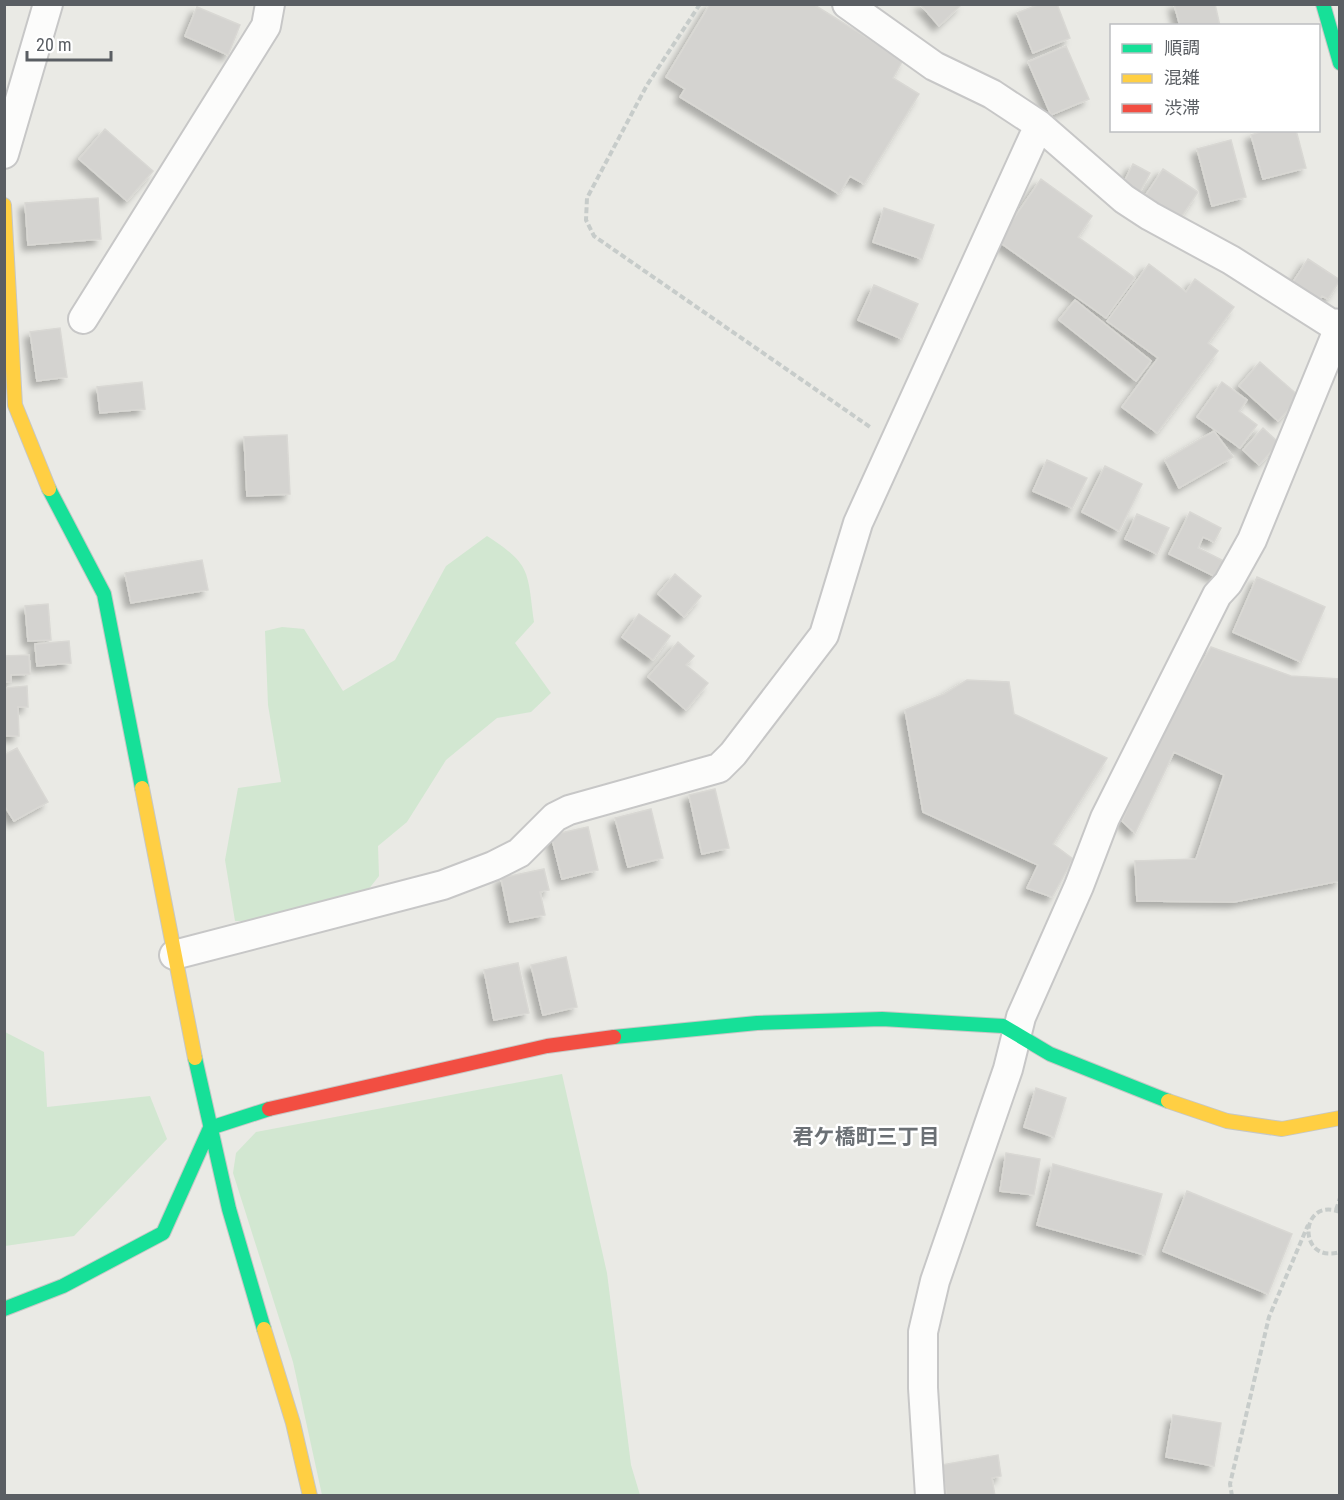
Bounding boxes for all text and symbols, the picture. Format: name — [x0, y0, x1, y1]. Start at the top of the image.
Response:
scale bar — [27, 24, 111, 62]
legend — [1110, 24, 1320, 132]
text: 20 m — [36, 34, 71, 55]
text: 順調 — [1164, 37, 1200, 58]
text: 混雑 — [1164, 67, 1200, 88]
text: 渋滞 — [1164, 97, 1200, 118]
district label: 君ケ橋町三丁目 — [793, 1125, 940, 1149]

